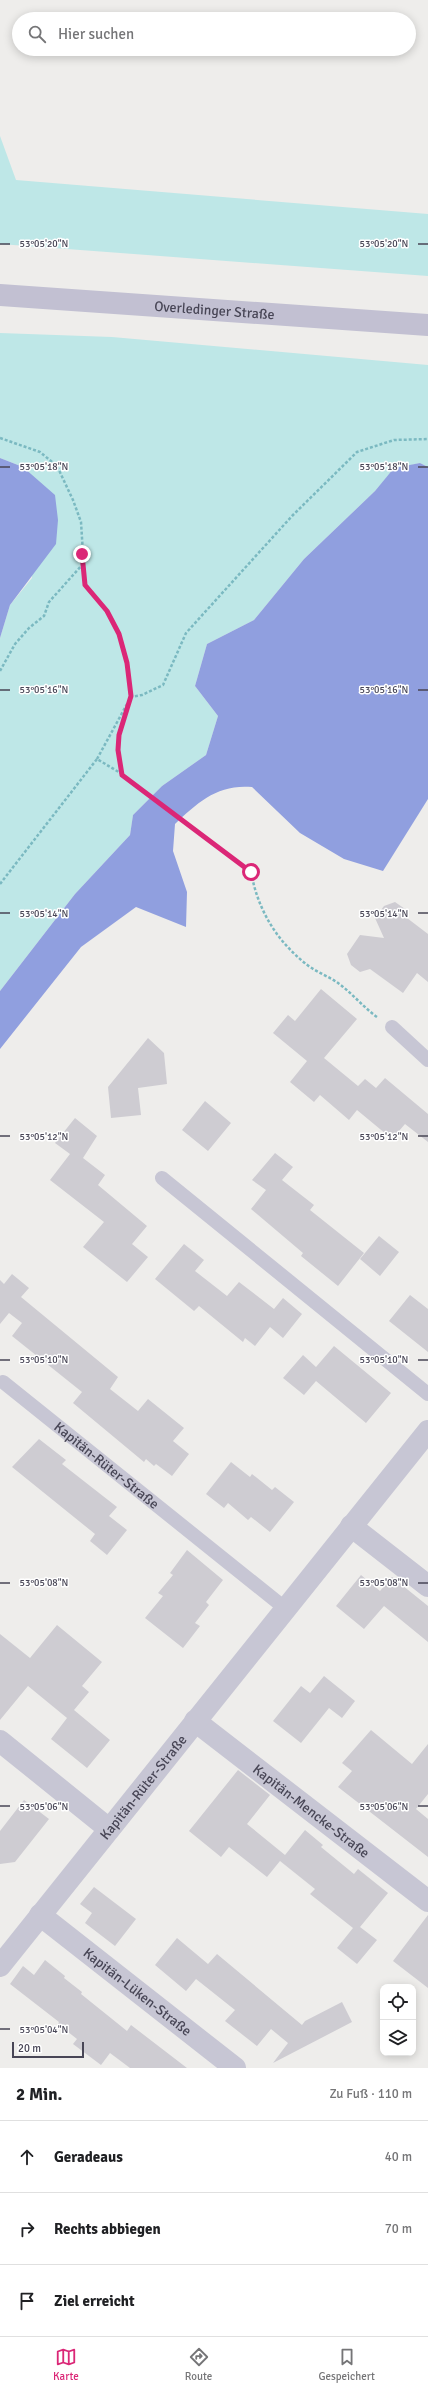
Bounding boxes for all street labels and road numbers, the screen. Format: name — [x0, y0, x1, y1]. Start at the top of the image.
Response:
street label: Overledinger Straße — [154, 298, 275, 323]
street label: Kapitän-Rüter-Straße — [51, 1418, 162, 1513]
street label: Kapitän-Rüter-Straße — [96, 1732, 191, 1843]
street label: Kapitän-Mencke-Straße — [249, 1761, 373, 1862]
street label: Kapitän-Lüken-Straße — [80, 1944, 195, 2040]

